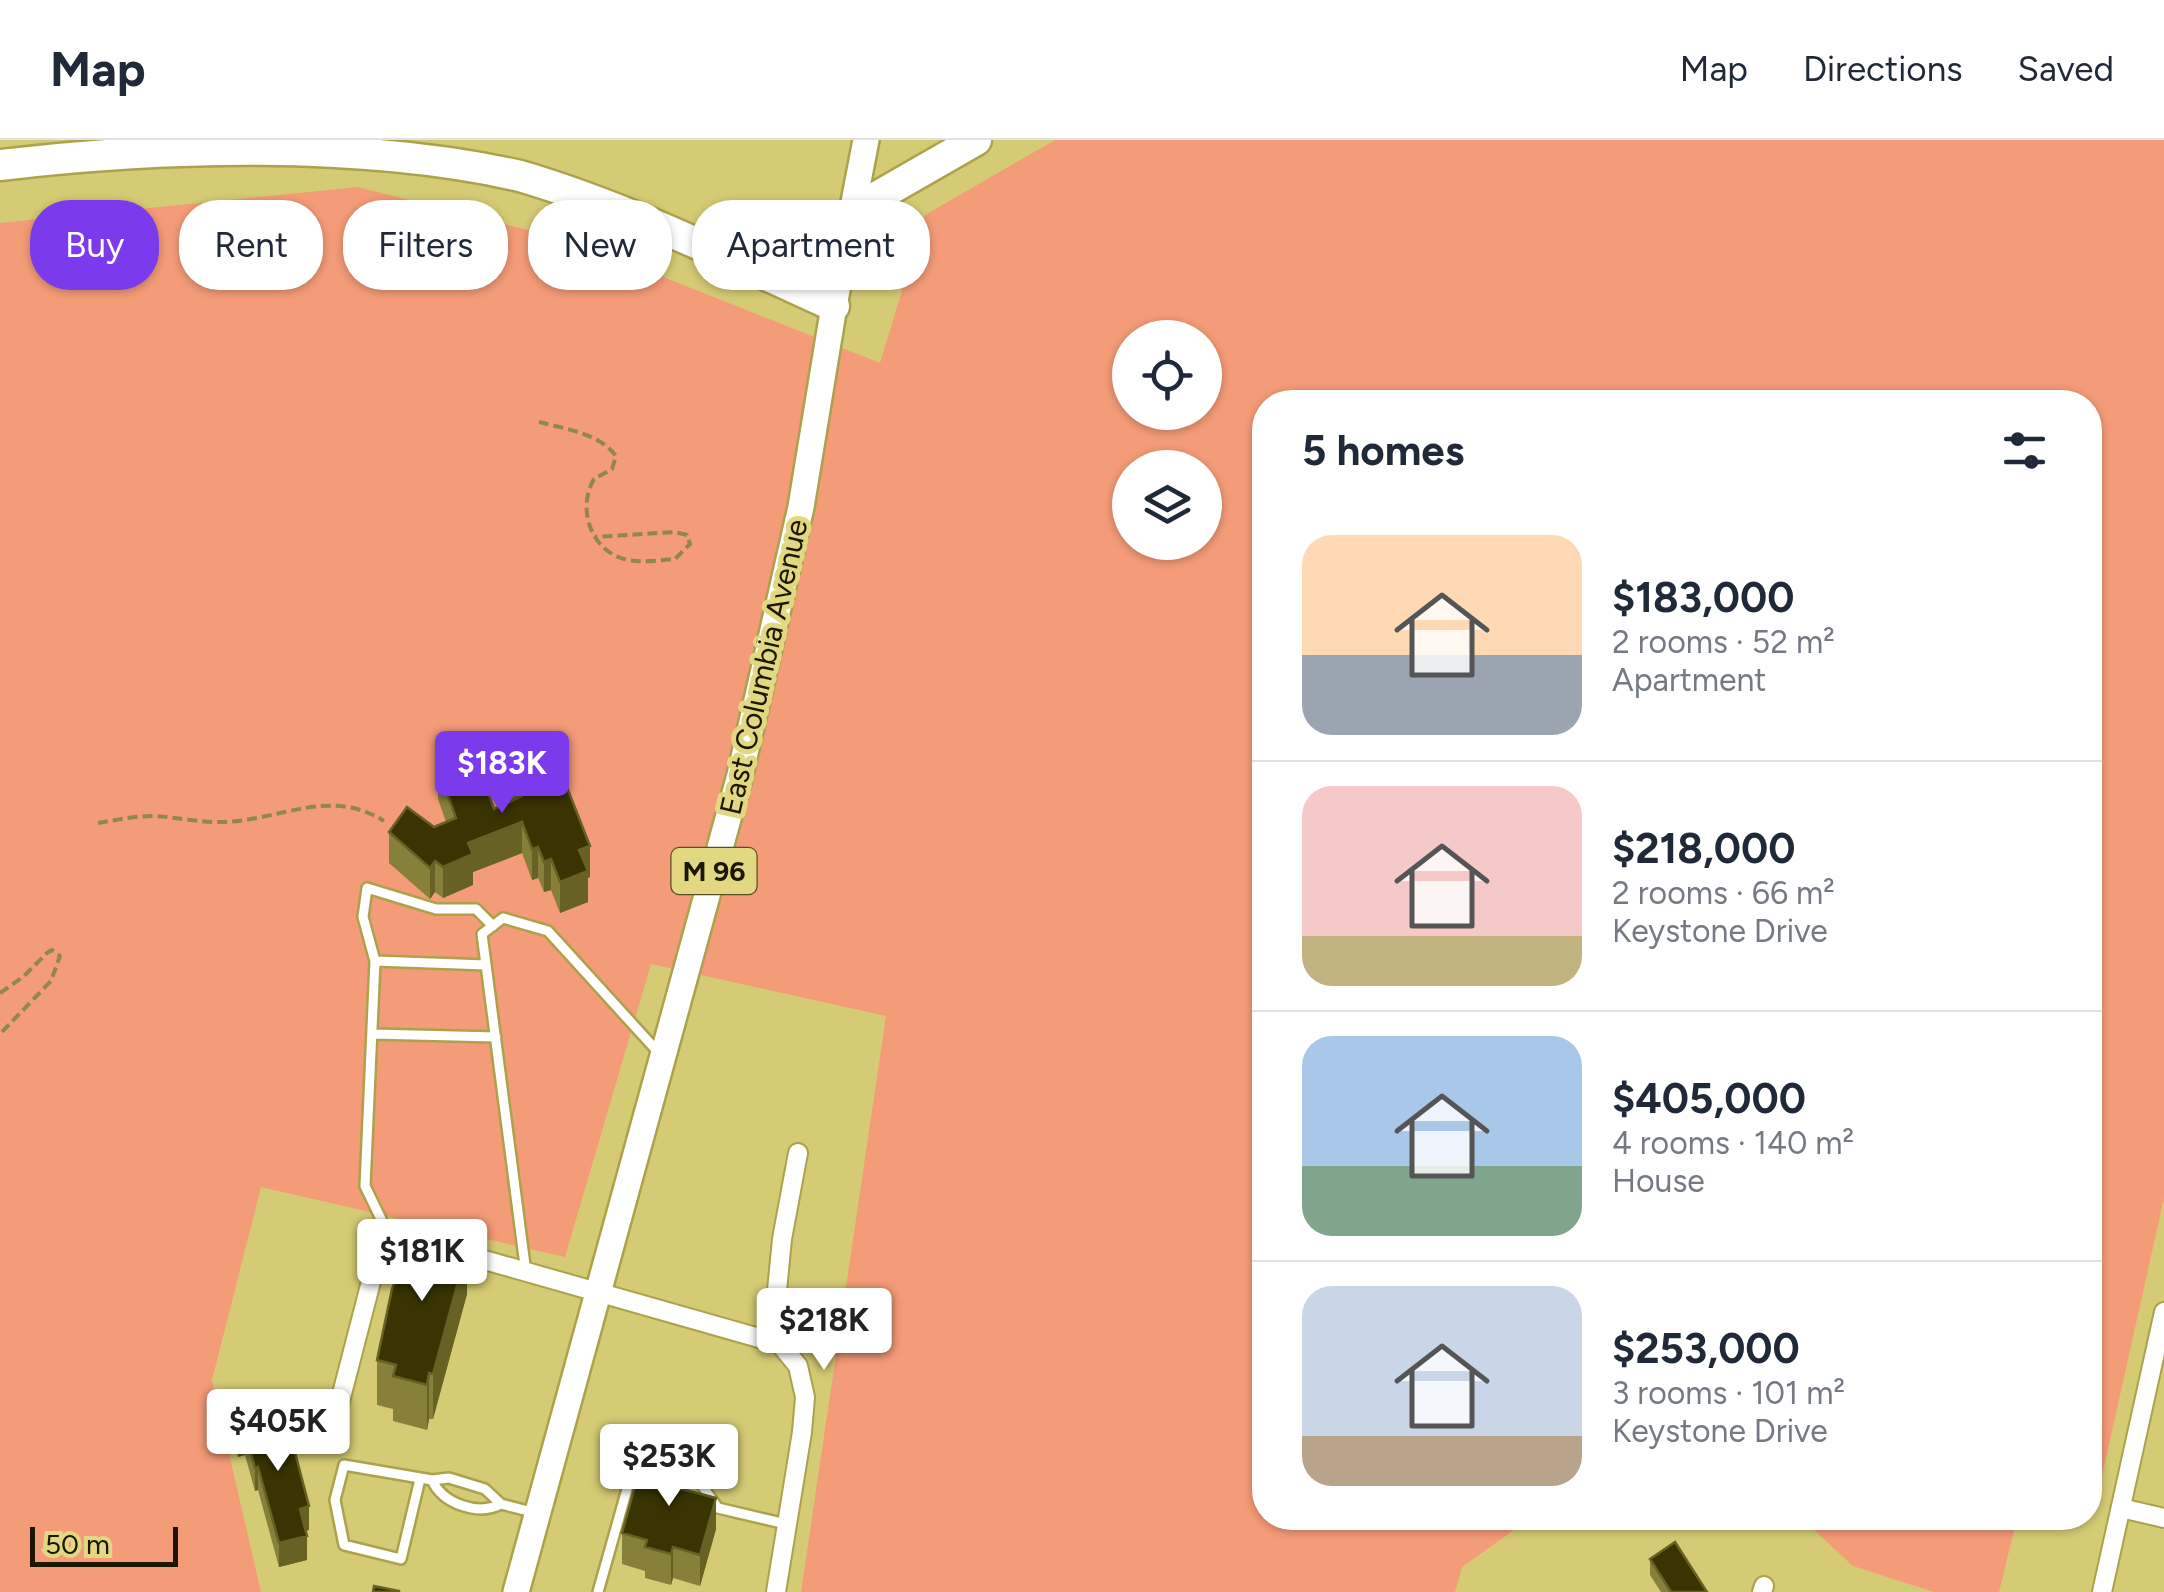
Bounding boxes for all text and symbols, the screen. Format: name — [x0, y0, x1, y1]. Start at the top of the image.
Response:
text: Map — [50, 40, 146, 98]
text: Map — [1680, 48, 1748, 90]
text: Directions — [1803, 48, 1963, 90]
text: Saved — [2018, 48, 2114, 90]
chip: Buy — [30, 200, 159, 290]
chip: Rent — [179, 200, 323, 290]
chip: Filters — [343, 200, 508, 290]
chip: New — [528, 200, 672, 290]
chip: Apartment — [692, 200, 930, 290]
map controls — [1112, 320, 1222, 560]
button: locate — [1112, 320, 1222, 430]
icon: filters — [1997, 423, 2052, 478]
text: 5 homes — [1302, 425, 1464, 476]
button: layers — [1112, 450, 1222, 560]
street label: East Columbia Avenue — [711, 515, 816, 818]
text: $183,000 — [1612, 572, 1795, 623]
icon: home — [1382, 575, 1502, 695]
text: 2 rooms · 52 m² — [1612, 623, 1835, 661]
text: Apartment — [1612, 661, 1766, 699]
pin: $183K — [432, 731, 572, 816]
text: $183K — [457, 744, 547, 782]
text: $218,000 — [1612, 823, 1795, 874]
icon: home — [1382, 826, 1502, 946]
road number: M 96 — [672, 848, 756, 894]
text: 2 rooms · 66 m² — [1612, 874, 1835, 912]
text: Keystone Drive — [1612, 912, 1828, 950]
text: $405,000 — [1612, 1073, 1806, 1124]
icon: home — [1382, 1076, 1502, 1196]
text: 4 rooms · 140 m² — [1612, 1124, 1854, 1162]
text: House — [1612, 1162, 1705, 1200]
pin: $181K — [352, 1219, 492, 1304]
text: $181K — [379, 1232, 465, 1270]
pin: $218K — [754, 1288, 894, 1373]
text: $218K — [779, 1301, 869, 1339]
text: $253,000 — [1612, 1323, 1800, 1374]
icon: home — [1382, 1326, 1502, 1446]
text: 3 rooms · 101 m² — [1612, 1374, 1845, 1412]
pin: $405K — [208, 1389, 348, 1474]
text: $405K — [229, 1402, 327, 1440]
text: Keystone Drive — [1612, 1412, 1828, 1450]
pin: $253K — [599, 1424, 739, 1509]
text: $253K — [622, 1437, 716, 1475]
scale bar — [30, 1522, 178, 1566]
text: 50 m — [45, 1527, 110, 1561]

